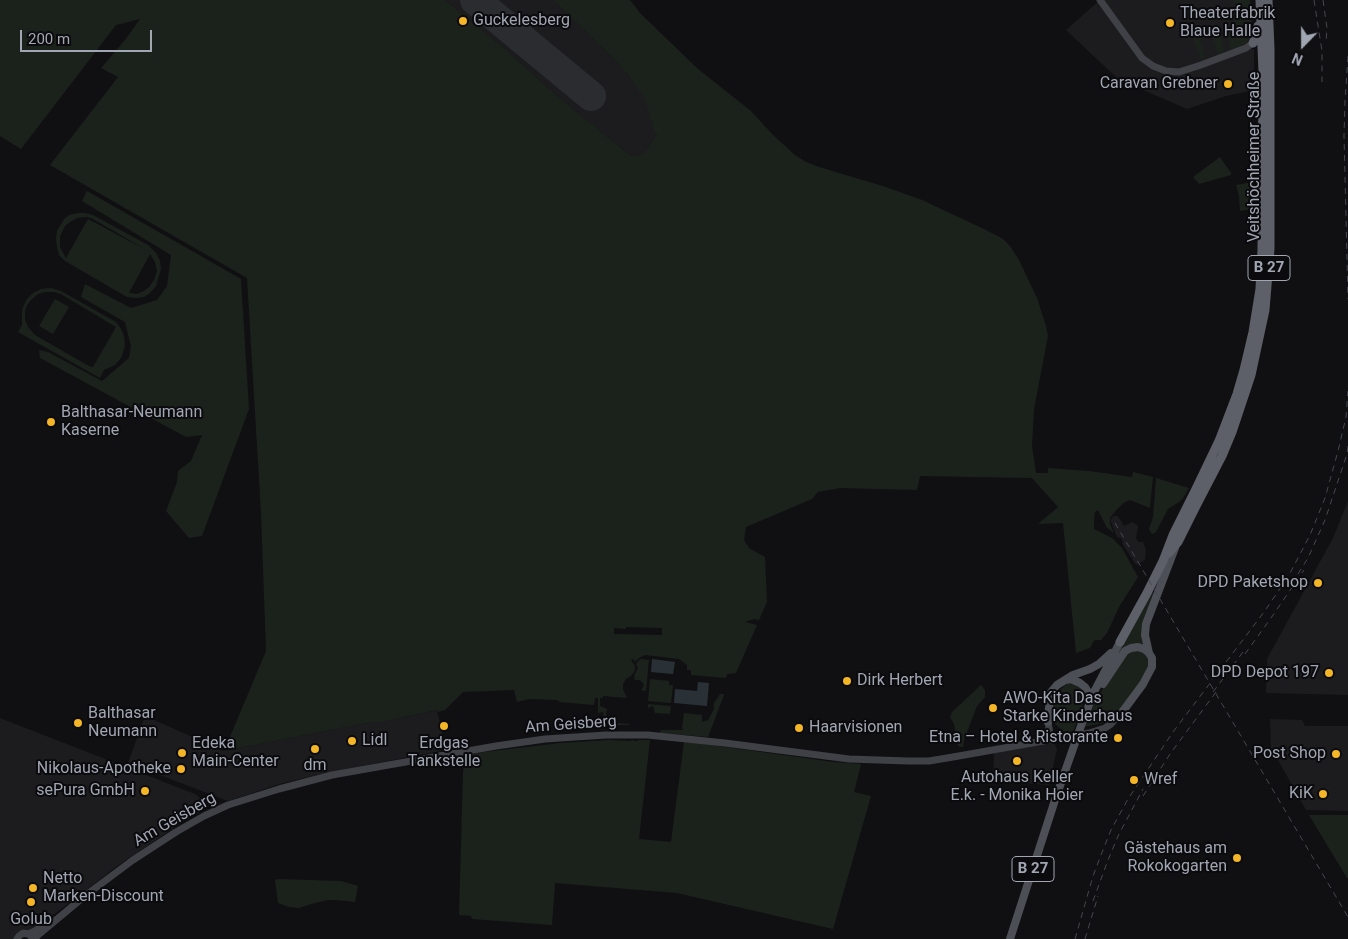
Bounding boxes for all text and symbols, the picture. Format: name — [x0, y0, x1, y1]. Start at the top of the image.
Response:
place label: Theaterfabrik Blaue Halle — [1180, 4, 1275, 42]
place label: Guckelesberg — [473, 11, 570, 31]
marker: Guckelesberg — [457, 15, 469, 27]
marker: Theaterfabrik Blaue Halle — [1164, 17, 1176, 29]
scale bar — [22, 20, 155, 52]
north arrow — [1278, 20, 1328, 70]
text: 200 m — [28, 30, 70, 48]
text: N — [1290, 50, 1305, 68]
street label: Veitshöchheimer Straße — [1245, 72, 1265, 242]
place label: Caravan Grebner — [1100, 74, 1218, 94]
marker: Caravan Grebner — [1222, 78, 1234, 90]
road number: B 27 — [1248, 256, 1290, 280]
place label: Balthasar-Neumann Kaserne — [61, 403, 202, 441]
marker: Balthasar-Neumann Kaserne — [45, 416, 57, 428]
place label: DPD Paketshop — [1197, 573, 1308, 593]
marker: DPD Paketshop — [1312, 577, 1324, 589]
place label: DPD Depot 197 — [1211, 663, 1319, 683]
marker: DPD Depot 197 — [1323, 667, 1335, 679]
place label: Dirk Herbert — [857, 671, 943, 691]
marker: Dirk Herbert — [841, 675, 853, 687]
place label: AWO-Kita Das Starke Kinderhaus — [1003, 689, 1133, 727]
marker: AWO-Kita Das Starke Kinderhaus — [987, 702, 999, 714]
place label: Balthasar Neumann — [88, 704, 157, 742]
street label: Am Geisberg — [525, 712, 617, 738]
marker: Balthasar Neumann — [72, 717, 84, 729]
place label: Haarvisionen — [809, 718, 902, 738]
marker: Erdgas Tankstelle — [438, 720, 450, 732]
marker: Haarvisionen — [793, 722, 805, 734]
place label: Etna – Hotel & Ristorante — [929, 728, 1108, 748]
place label: Lidl — [362, 731, 387, 751]
marker: Etna – Hotel & Ristorante — [1112, 732, 1124, 744]
place label: Edeka Main-Center — [192, 734, 279, 772]
place label: Erdgas Tankstelle — [408, 734, 480, 772]
marker: Lidl — [346, 735, 358, 747]
marker: dm — [309, 743, 321, 755]
place label: Post Shop — [1253, 744, 1326, 764]
marker: Edeka Main-Center — [176, 747, 188, 759]
marker: Post Shop — [1330, 748, 1342, 760]
marker: Autohaus Keller E.k. - Monika Hoier — [1011, 755, 1023, 767]
place label: dm — [303, 756, 327, 776]
place label: Nikolaus-Apotheke — [37, 759, 171, 779]
marker: Nikolaus-Apotheke — [175, 763, 187, 775]
place label: Autohaus Keller E.k. - Monika Hoier — [951, 768, 1083, 806]
place label: Wref — [1144, 770, 1177, 790]
marker: Wref — [1128, 774, 1140, 786]
place label: sePura GmbH — [36, 781, 135, 801]
place label: KiK — [1289, 784, 1313, 804]
marker: sePura GmbH — [139, 785, 151, 797]
marker: KiK — [1317, 788, 1329, 800]
street label: Am Geisberg — [130, 789, 220, 851]
place label: Gästehaus am Rokokogarten — [1124, 839, 1227, 877]
marker: Gästehaus am Rokokogarten — [1231, 852, 1243, 864]
road number: B 27 — [1012, 856, 1054, 882]
place label: Netto Marken-Discount — [43, 869, 164, 907]
marker: Netto Marken-Discount — [27, 882, 39, 894]
marker: Golub — [25, 896, 37, 908]
place label: Golub — [10, 910, 52, 930]

